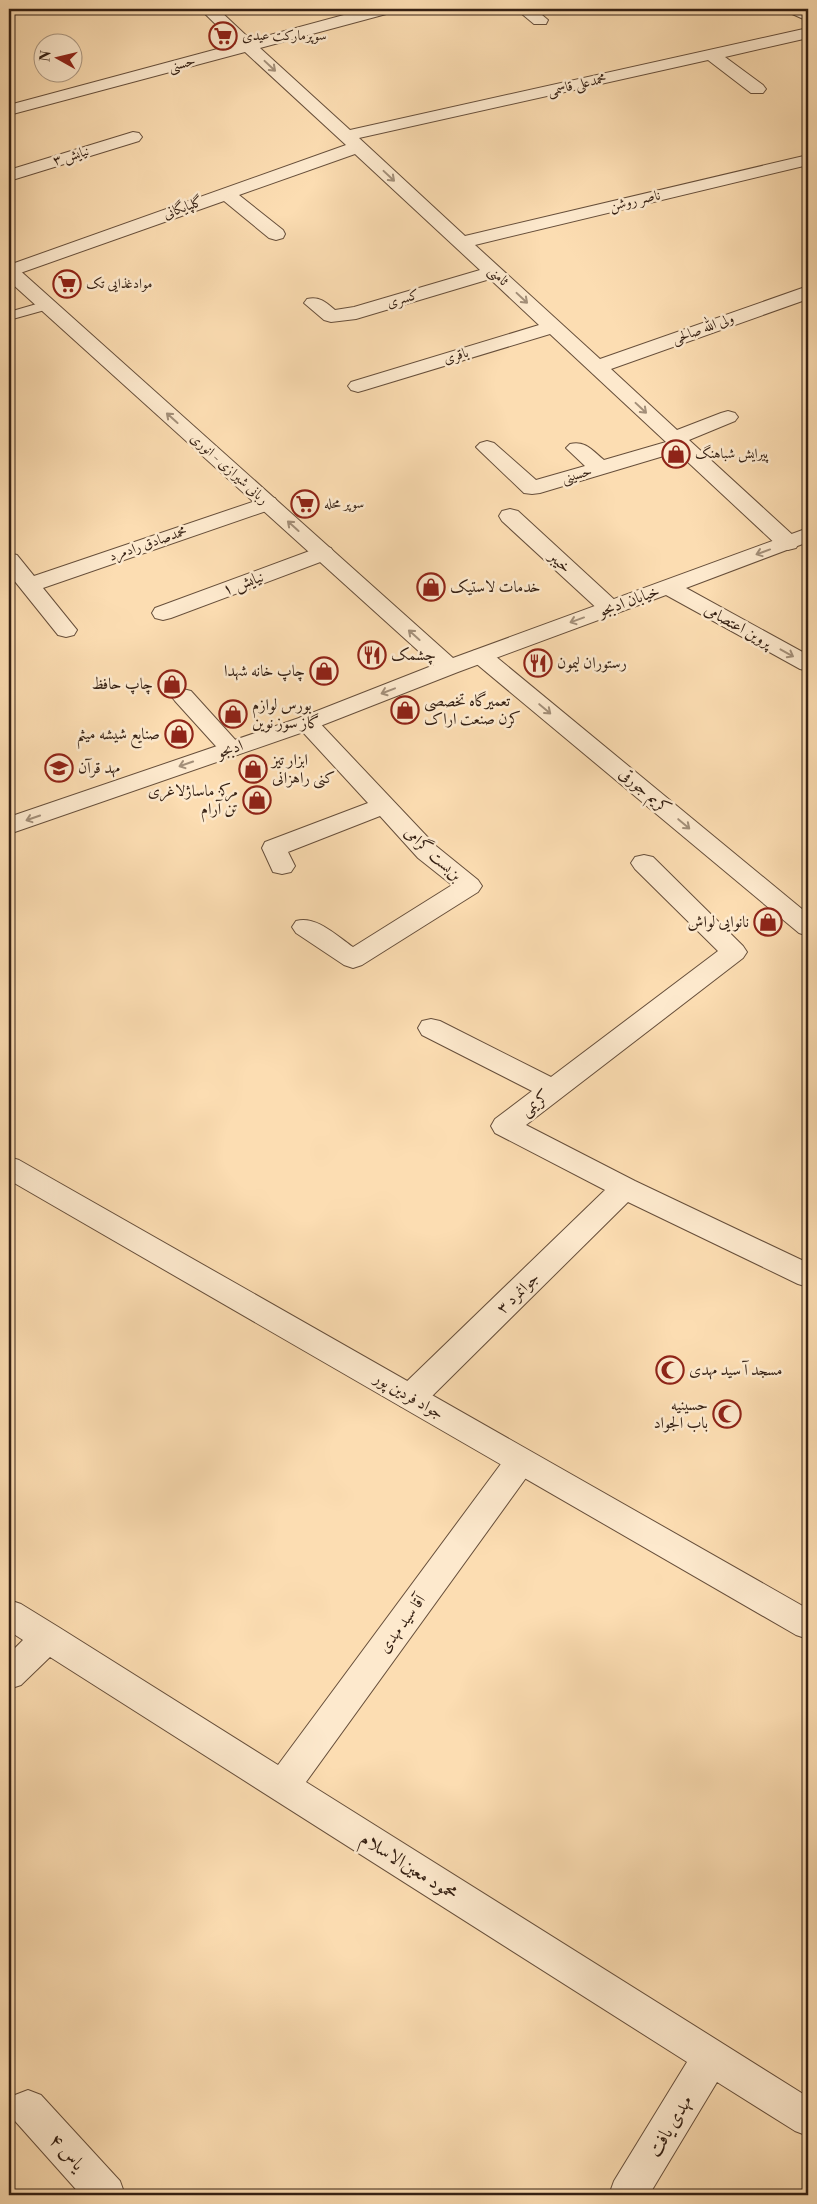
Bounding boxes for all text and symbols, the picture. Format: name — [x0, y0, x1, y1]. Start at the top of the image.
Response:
supermarket icon: سوپرمارکت عیدی — [208, 21, 238, 51]
place label: سوپرمارکت عیدی — [242, 27, 327, 45]
north arrow — [32, 32, 82, 82]
text: N — [36, 50, 56, 63]
street label: حسنی — [166, 52, 198, 76]
one-way arrow — [263, 60, 276, 71]
street label: محمدعلی قاسمی — [546, 70, 608, 100]
street label: نیایش ۳ — [51, 142, 91, 170]
one-way arrow — [383, 170, 396, 182]
street label: ناصر روشن — [608, 186, 663, 216]
street label: گلپایگانی — [161, 192, 205, 223]
street label: ثامنی — [484, 262, 512, 290]
supermarket icon: موادغذایی تک — [52, 269, 82, 299]
place label: موادغذایی تک — [86, 275, 152, 293]
street label: کسری — [385, 286, 421, 312]
one-way arrow — [515, 292, 528, 303]
street label: ولی الله صالحی — [668, 307, 737, 349]
street label: باقری — [441, 344, 471, 368]
one-way arrow — [635, 402, 648, 414]
one-way arrow — [166, 412, 179, 423]
street label: ربانی شیرازی - انوری — [186, 429, 272, 509]
shop icon: پیرایش شباهنگ — [661, 439, 691, 469]
place label: پیرایش شباهنگ — [695, 444, 769, 464]
street label: حسینی — [560, 462, 594, 488]
supermarket icon: سوپر محله — [290, 489, 320, 519]
place label: سوپر محله — [324, 495, 364, 513]
one-way arrow — [286, 520, 299, 532]
street label: محمدصادق رادمرد — [107, 522, 189, 566]
street label: خیبر — [543, 545, 575, 577]
one-way arrow — [755, 548, 771, 557]
street label: نیایش ۱ — [220, 566, 266, 600]
shop icon: خدمات لاستیک — [416, 572, 446, 602]
place label: خدمات لاستیک — [450, 577, 541, 597]
street label: خیابان ادبجو — [594, 581, 662, 622]
street label: پروین اعتصامی — [701, 599, 777, 654]
one-way arrow — [570, 616, 585, 625]
one-way arrow — [407, 629, 420, 641]
restaurant icon: چشمک — [357, 640, 387, 670]
place label: چشمک — [391, 645, 436, 665]
restaurant icon: رستوران لیمون — [523, 648, 553, 678]
one-way arrow — [780, 648, 794, 658]
place label: رستوران لیمون — [557, 653, 627, 673]
shop icon: چاپ خانه شهدا — [309, 656, 339, 686]
place label: چاپ خانه شهدا — [224, 661, 305, 682]
shop icon: چاپ حافظ — [157, 669, 187, 699]
place label: چاپ حافظ — [91, 674, 153, 695]
one-way arrow — [381, 687, 397, 696]
place label: تعمیرگاه تخصصی کرن صنعت اراک — [424, 691, 521, 729]
place label: بورس لوازم گاز سوز نوین — [252, 695, 320, 733]
shop icon: تعمیرگاه تخصصی کرن صنعت اراک — [390, 695, 420, 725]
shop icon: بورس لوازم گاز سوز نوین — [218, 699, 248, 729]
one-way arrow — [539, 704, 552, 715]
shop icon: صنایع شیشه میثم — [164, 719, 194, 749]
place label: صنایع شیشه میثم — [77, 724, 160, 750]
street label: ادبجو — [212, 735, 246, 763]
place label: ابزار تیز کنی راهزانی — [270, 750, 335, 789]
school or university icon: مهد قرآن — [44, 753, 74, 783]
shop icon: ابزار تیز کنی راهزانی — [238, 754, 268, 784]
place label: مهد قرآن — [78, 758, 120, 778]
one-way arrow — [178, 760, 194, 770]
street label: کریم جورقی — [612, 764, 675, 821]
place label: مرکز ماساژلاغری تن آرام — [148, 781, 238, 823]
shop icon: مرکز ماساژلاغری تن آرام — [242, 785, 272, 815]
one-way arrow — [26, 814, 41, 823]
one-way arrow — [677, 818, 690, 829]
street label: بن‌بست گرامی — [400, 822, 467, 886]
shop icon: نانوایی لواش — [753, 907, 783, 937]
place label: نانوایی لواش — [688, 912, 749, 932]
street label: کریمی — [517, 1086, 554, 1121]
street label: جوانمرد ۳ — [492, 1268, 544, 1318]
mosque icon: مسجد آ سید مهدی — [655, 1355, 685, 1385]
place label: مسجد آ سید مهدی — [689, 1360, 782, 1380]
street label: جواد فردین پور — [368, 1367, 447, 1425]
place label: حسینیه باب الجواد — [653, 1395, 708, 1433]
mosque icon: حسینیه باب الجواد — [712, 1399, 742, 1429]
street label: آقا سید مهدی — [374, 1590, 431, 1657]
street label: محمود معین‌الاسلام — [354, 1827, 462, 1909]
street label: مهدی یافت — [642, 2091, 698, 2161]
street label: یاس ۴ — [44, 2128, 91, 2177]

